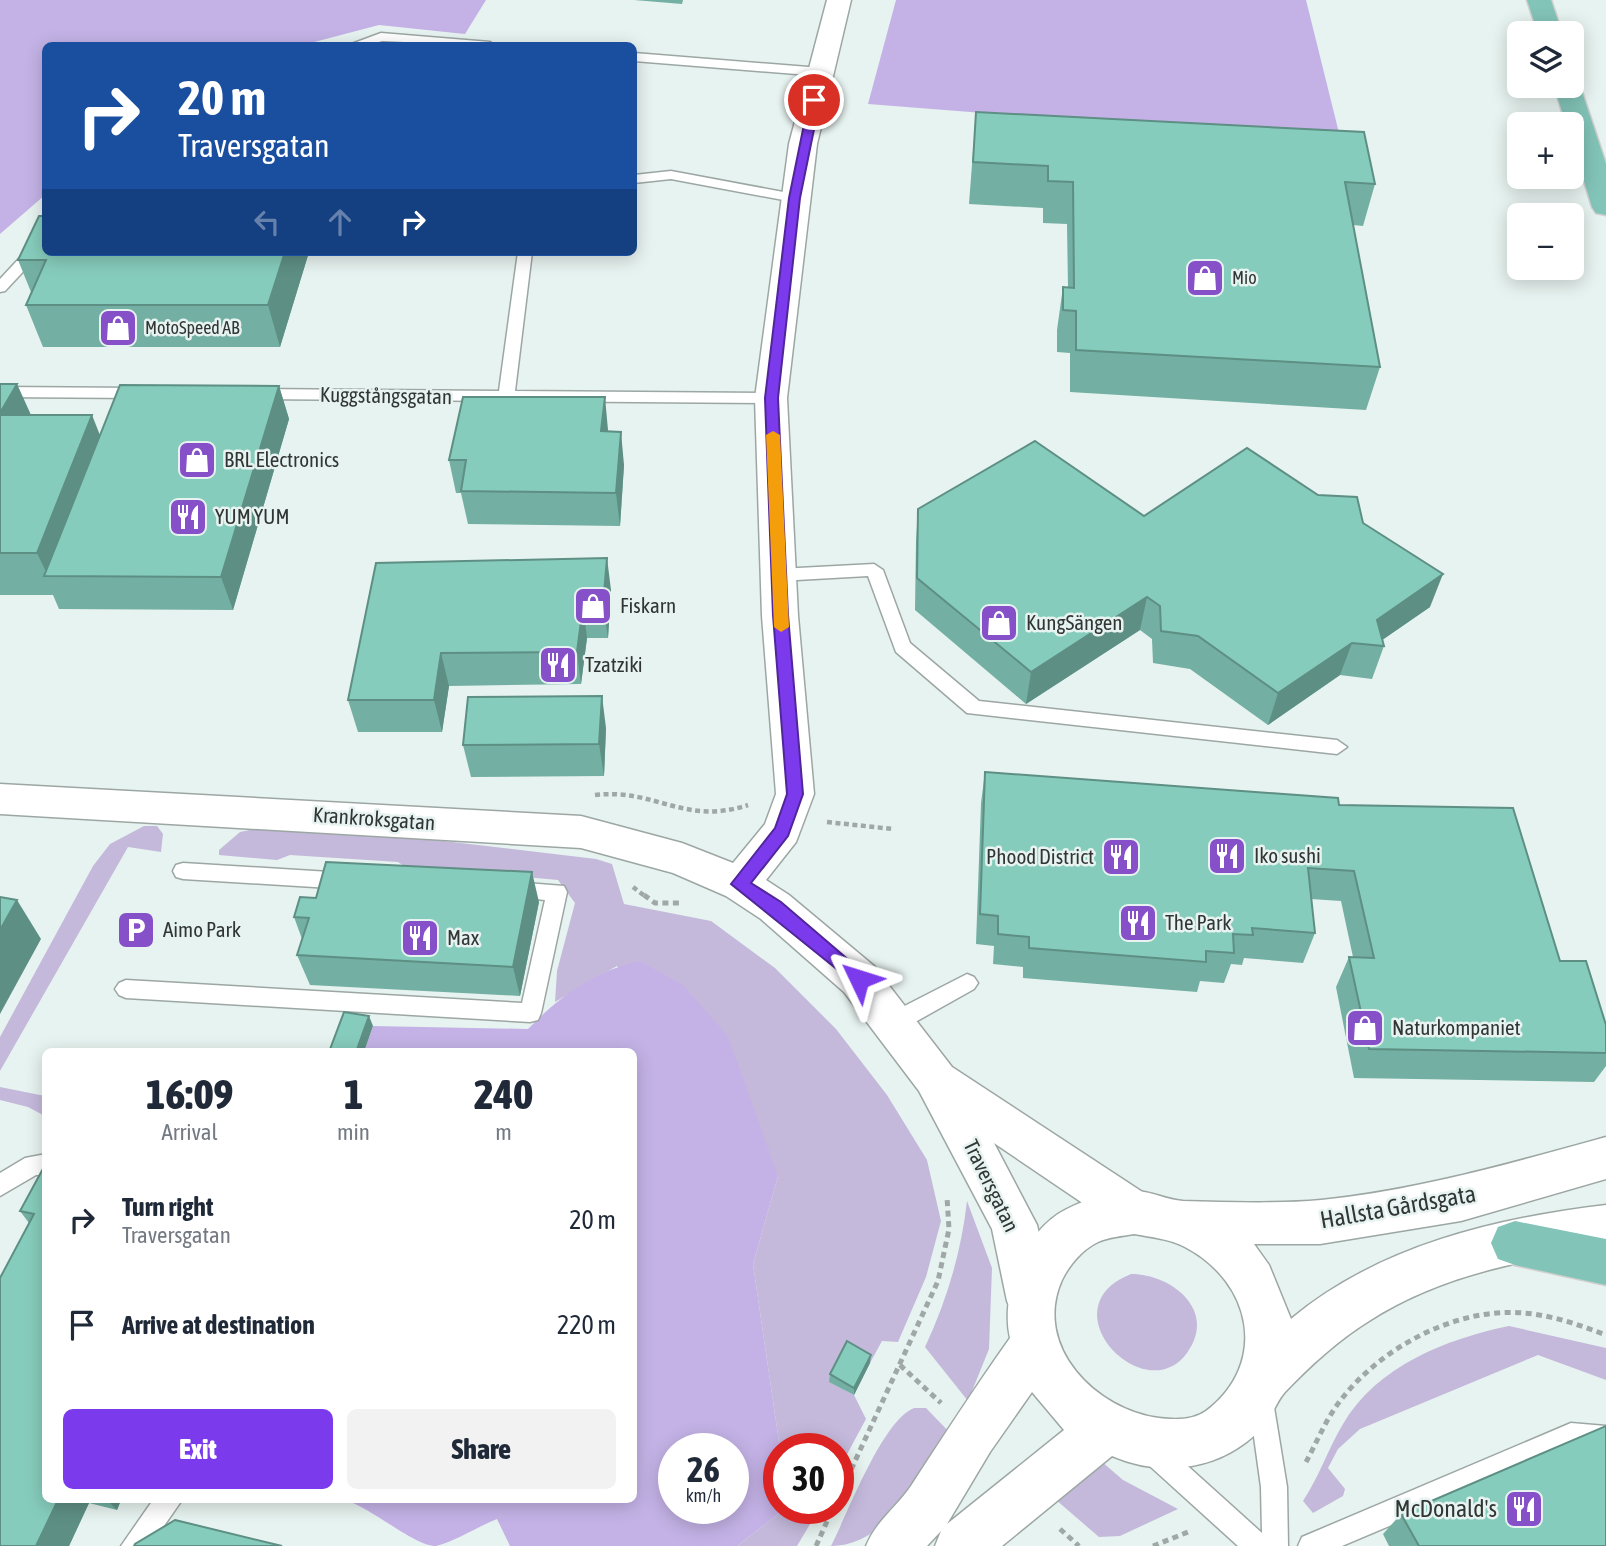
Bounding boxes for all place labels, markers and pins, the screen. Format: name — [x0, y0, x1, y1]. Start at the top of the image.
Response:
pin — [784, 70, 844, 130]
shop icon: Mio — [1184, 257, 1226, 299]
place label: Mio — [1232, 267, 1257, 288]
shop icon: MotoSpeed AB — [97, 307, 139, 349]
place label: MotoSpeed AB — [145, 317, 240, 338]
shop icon: BRL Electronics — [176, 439, 218, 481]
place label: BRL Electronics — [224, 447, 339, 471]
restaurant icon: YUM YUM — [167, 496, 209, 538]
place label: YUM YUM — [215, 504, 290, 528]
shop icon: Fiskarn — [572, 585, 614, 627]
place label: Fiskarn — [620, 593, 676, 617]
shop icon: KungSängen — [978, 602, 1020, 644]
place label: KungSängen — [1026, 610, 1123, 634]
restaurant icon: Tzatziki — [537, 644, 579, 686]
place label: Tzatziki — [585, 652, 643, 676]
restaurant icon: Iko sushi — [1206, 835, 1248, 877]
restaurant icon: Phood District — [1100, 836, 1142, 878]
place label: Iko sushi — [1254, 843, 1321, 867]
place label: Phood District — [986, 844, 1094, 868]
restaurant icon: The Park — [1117, 902, 1159, 944]
parking icon: Aimo Park — [115, 909, 157, 951]
place label: The Park — [1165, 910, 1231, 934]
place label: Aimo Park — [163, 917, 241, 941]
restaurant icon: Max — [399, 917, 441, 959]
place label: Max — [447, 925, 480, 949]
shop icon: Naturkompaniet — [1344, 1007, 1386, 1049]
place label: Naturkompaniet — [1392, 1015, 1521, 1039]
restaurant icon: McDonald's — [1503, 1488, 1545, 1530]
place label: McDonald's — [1395, 1495, 1497, 1522]

